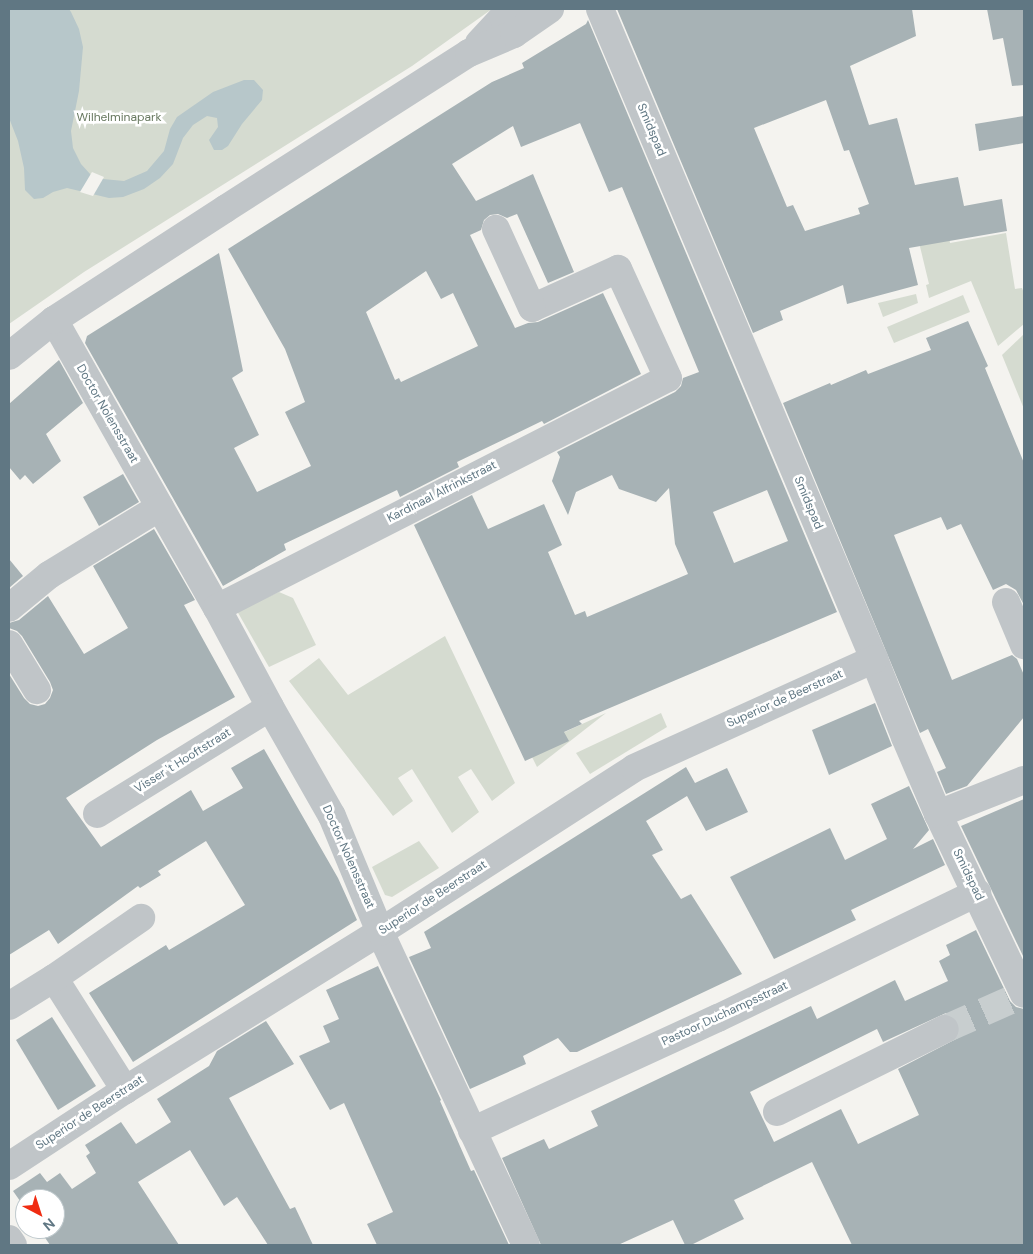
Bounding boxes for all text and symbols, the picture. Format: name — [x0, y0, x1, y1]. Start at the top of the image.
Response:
street label: Smidspad — [634, 102, 668, 158]
park label: Wilhelminapark — [76, 111, 162, 125]
street label: Doctor Nolensstraat — [73, 362, 141, 466]
street label: Kardinaal Alfrinkstraat — [385, 458, 499, 526]
street label: Smidspad — [791, 475, 825, 531]
street label: Superior de Beerstraat — [725, 667, 845, 731]
street label: Visser 't Hooftstraat — [132, 726, 234, 796]
street label: Doctor Nolensstraat — [319, 803, 377, 911]
street label: Smidspad — [949, 847, 987, 903]
street label: Superior de Beerstraat — [376, 858, 490, 938]
street label: Pastoor Duchampsstraat — [660, 978, 790, 1050]
street label: Superior de Beerstraat — [33, 1073, 147, 1153]
north arrow — [15, 1189, 65, 1239]
text: N — [39, 1215, 59, 1235]

